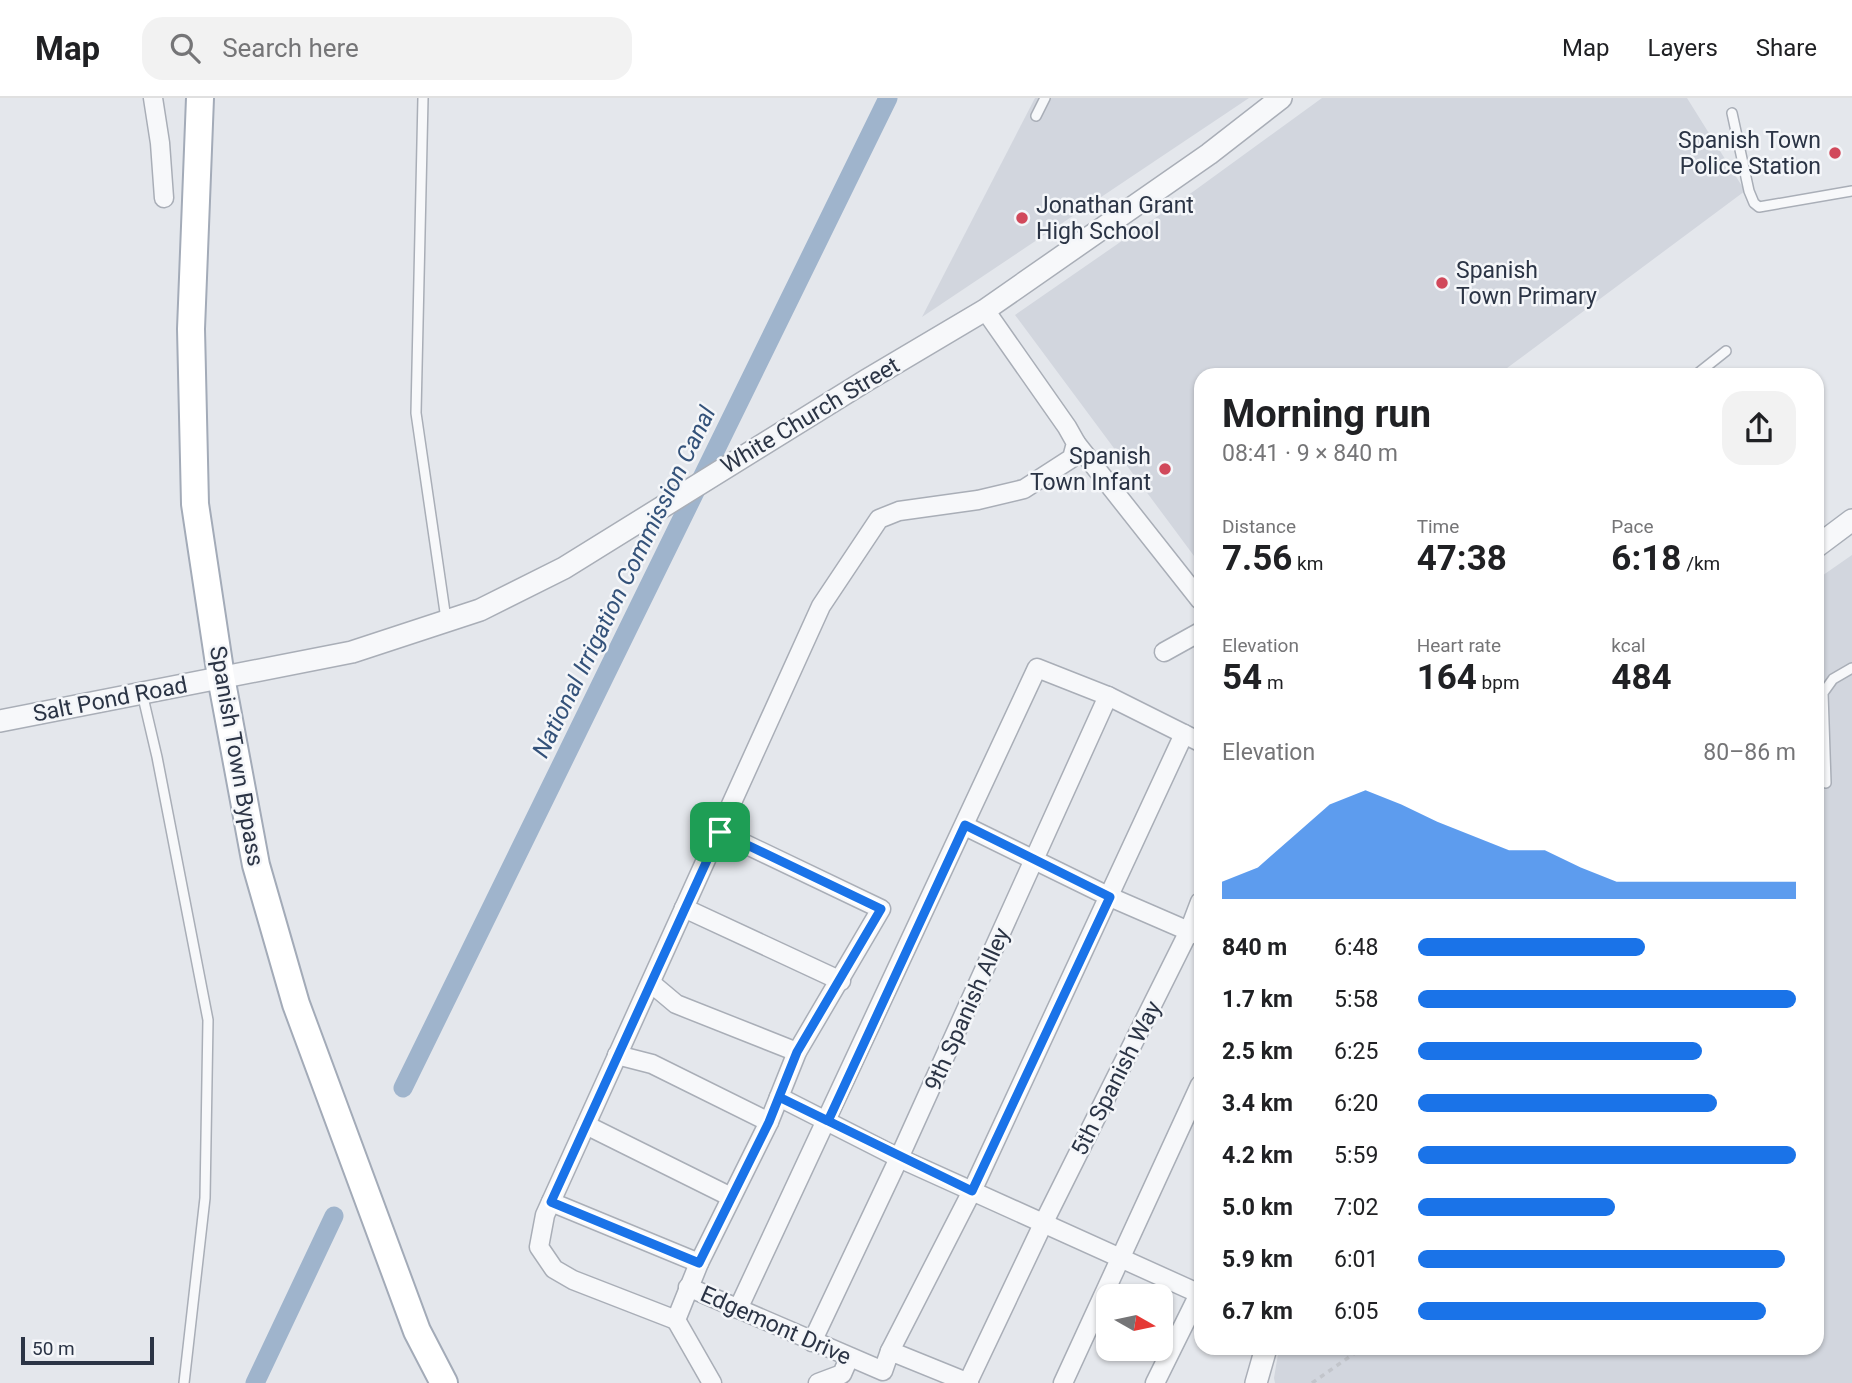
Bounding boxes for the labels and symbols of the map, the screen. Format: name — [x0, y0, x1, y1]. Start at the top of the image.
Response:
place label: Spanish Town Police Station — [1678, 127, 1821, 180]
marker: Spanish Town Police Station — [1827, 145, 1843, 161]
place label: Jonathan Grant High School — [1036, 192, 1194, 245]
marker: Jonathan Grant High School — [1014, 210, 1030, 226]
place label: Spanish Town Primary — [1456, 257, 1597, 310]
marker: Spanish Town Primary — [1434, 275, 1450, 291]
street label: White Church Street — [716, 352, 904, 479]
water label: National Irrigation Commission Canal — [527, 401, 722, 762]
place label: Spanish Town Infant — [1030, 443, 1151, 496]
marker: Spanish Town Infant — [1157, 461, 1173, 477]
street label: Spanish Town Bypass — [204, 644, 269, 868]
street label: Salt Pond Road — [31, 671, 190, 728]
pin — [690, 802, 750, 862]
street label: 9th Spanish Alley — [919, 923, 1016, 1095]
street label: 5th Spanish Way — [1066, 996, 1167, 1160]
street label: Edgemont Drive — [696, 1280, 855, 1371]
north arrow — [1096, 1284, 1172, 1362]
scale bar — [21, 1334, 154, 1366]

